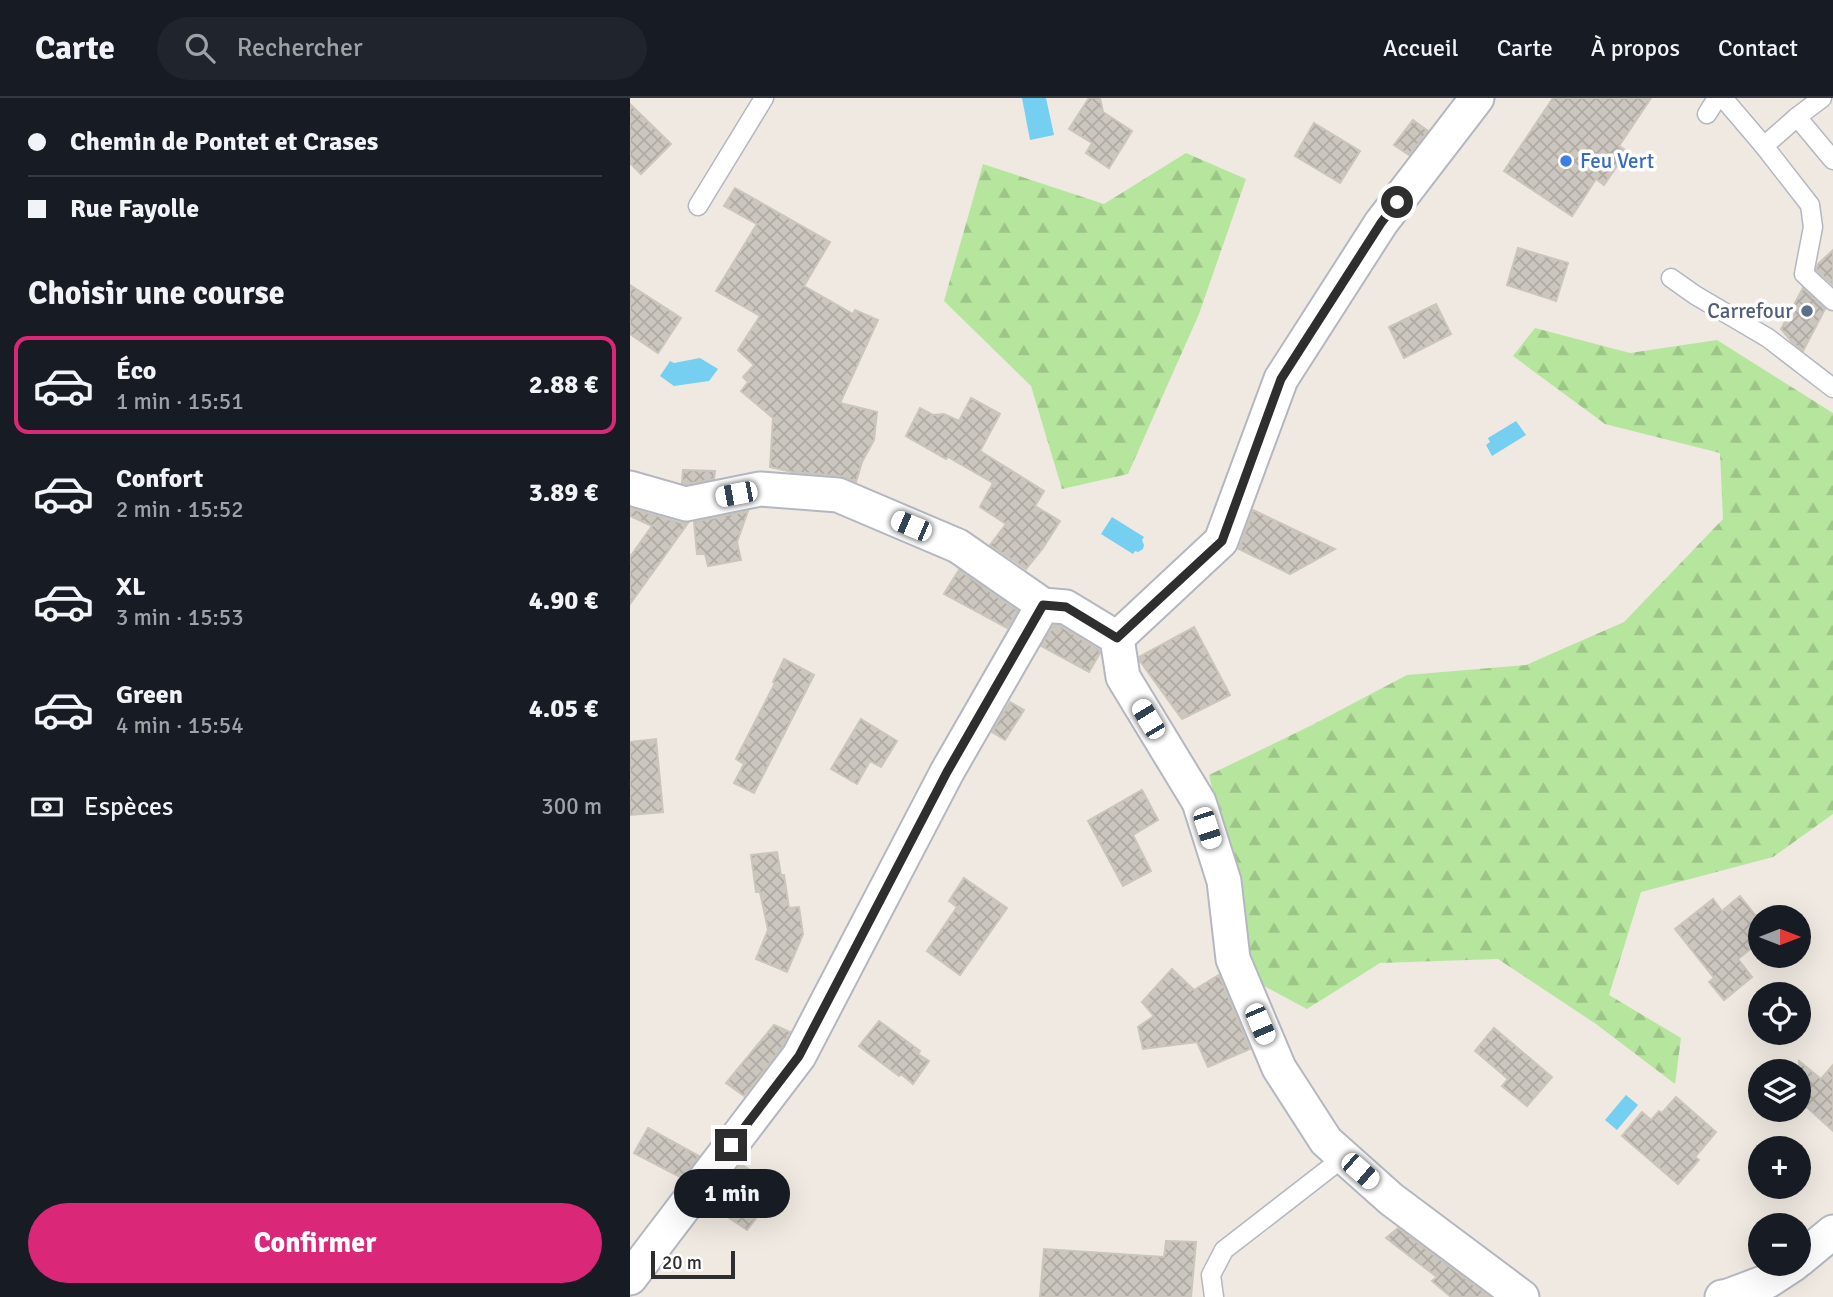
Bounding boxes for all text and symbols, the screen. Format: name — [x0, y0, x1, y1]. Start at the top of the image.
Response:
search box — [157, 17, 647, 80]
text: Carte — [35, 28, 115, 69]
icon: search — [181, 29, 219, 67]
text: Rechercher — [237, 32, 363, 64]
text: Accueil — [1383, 33, 1459, 63]
text: Carte — [1497, 33, 1553, 63]
text: À propos — [1591, 33, 1680, 63]
text: Contact — [1718, 33, 1798, 63]
text: Chemin de Pontet et Crases — [70, 126, 378, 158]
place label: Feu Vert — [1580, 148, 1654, 174]
marker: Feu Vert — [1558, 153, 1574, 169]
route start — [1381, 186, 1413, 218]
text: Rue Fayolle — [70, 193, 199, 225]
text: Choisir une course — [28, 274, 285, 313]
place label: Carrefour — [1707, 298, 1793, 324]
marker: Carrefour — [1799, 303, 1815, 319]
icon: car — [32, 354, 95, 417]
text: Éco — [116, 355, 156, 387]
text: 2.88 € — [529, 369, 598, 401]
text: 1 min · 15:51 — [116, 387, 244, 416]
icon: car — [32, 462, 95, 525]
text: Confort — [116, 463, 203, 495]
text: 3.89 € — [529, 477, 598, 509]
car — [714, 480, 759, 508]
text: 2 min · 15:52 — [116, 495, 244, 524]
car — [888, 508, 935, 544]
icon: car — [32, 570, 95, 633]
text: XL — [116, 571, 146, 603]
text: 4.90 € — [529, 585, 598, 617]
text: 3 min · 15:53 — [116, 603, 244, 632]
icon: car — [32, 678, 95, 741]
text: Green — [116, 679, 183, 711]
text: 4.05 € — [529, 693, 598, 725]
car — [1129, 696, 1168, 742]
text: 4 min · 15:54 — [116, 711, 244, 740]
icon: cash — [28, 788, 66, 826]
text: Espèces — [84, 791, 173, 823]
text: 300 m — [541, 792, 602, 821]
car — [1191, 805, 1224, 851]
north arrow — [1748, 905, 1811, 968]
map controls — [1748, 905, 1811, 1276]
button: locate — [1748, 982, 1811, 1045]
car — [1243, 1001, 1278, 1047]
button: layers — [1748, 1059, 1811, 1122]
route end — [715, 1129, 747, 1161]
button: + — [1748, 1136, 1811, 1199]
car — [1338, 1149, 1383, 1193]
callout: 1 min — [673, 1170, 789, 1218]
text: 1 min — [704, 1179, 760, 1208]
button: Confirmer — [28, 1203, 602, 1283]
button: − — [1748, 1213, 1811, 1276]
scale bar — [651, 1248, 735, 1280]
text: 20 m — [662, 1251, 702, 1275]

